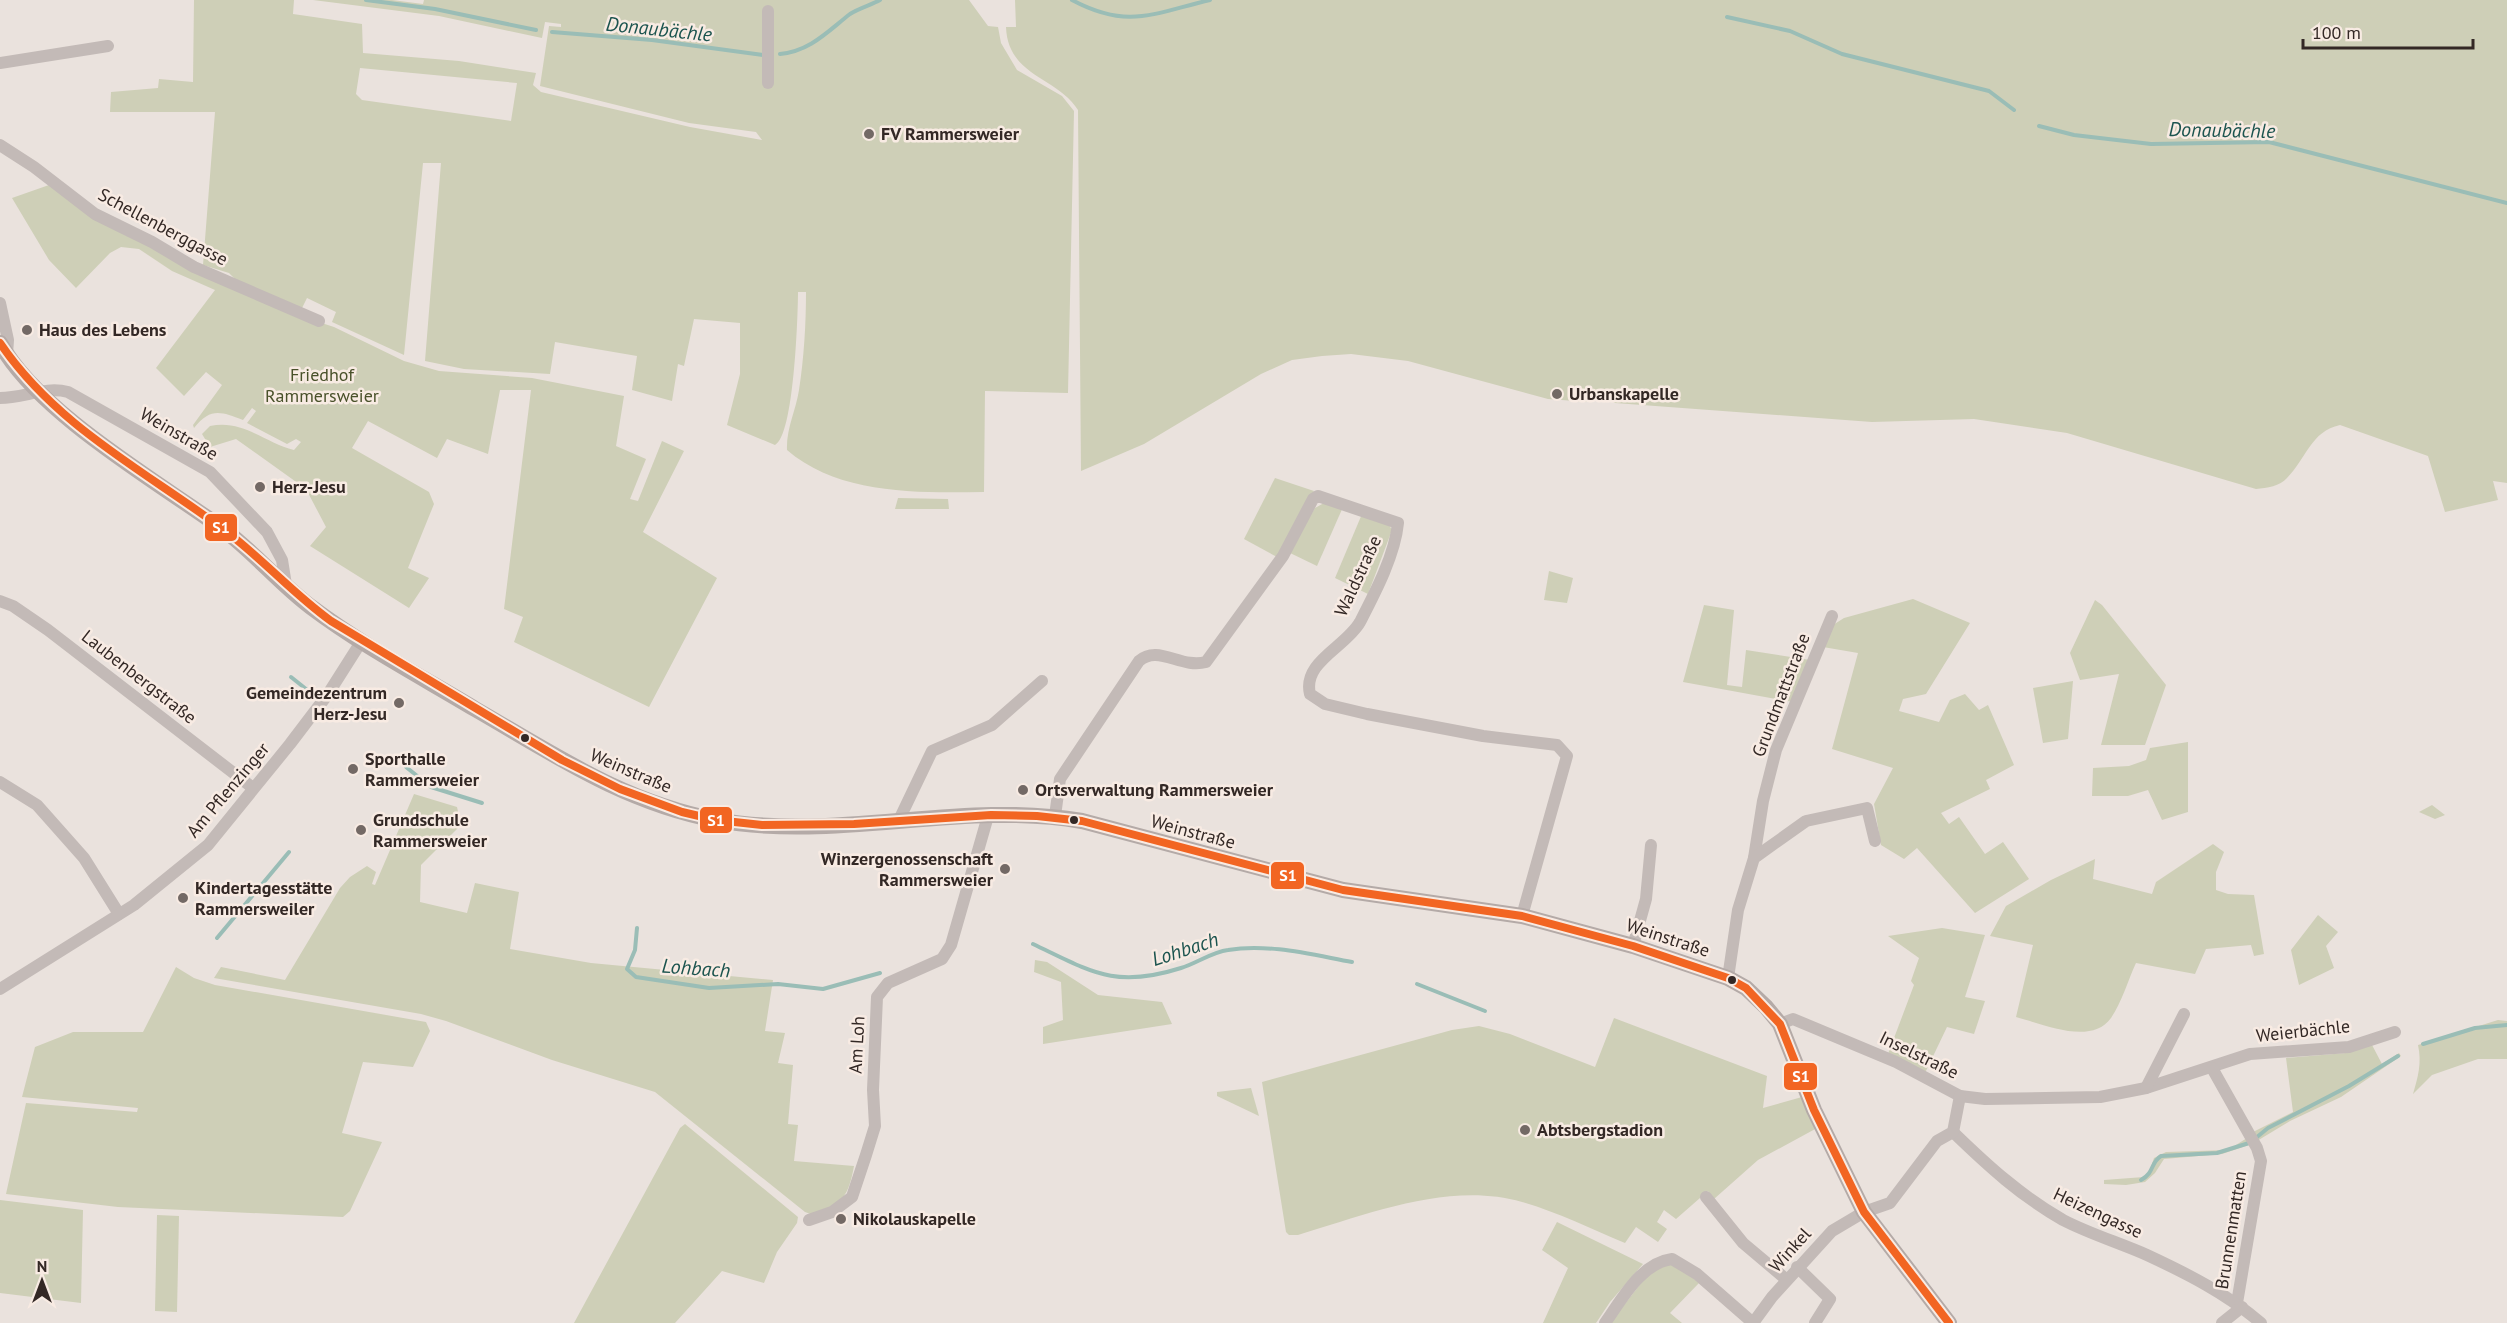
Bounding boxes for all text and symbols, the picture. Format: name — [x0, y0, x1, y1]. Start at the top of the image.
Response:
water label: Donaubächle — [605, 10, 714, 48]
scale bar — [2303, 12, 2472, 50]
text: 100 m — [2312, 21, 2361, 44]
water label: Donaubächle — [2168, 116, 2276, 144]
place label: FV Rammersweier — [881, 122, 1020, 145]
marker: FV Rammersweier — [862, 127, 876, 141]
street label: Schellenberggasse — [94, 183, 232, 270]
place label: Haus des Lebens — [39, 318, 167, 341]
marker: Haus des Lebens — [20, 323, 34, 337]
park label: Friedhof Rammersweier — [265, 363, 379, 407]
place label: Urbanskapelle — [1569, 382, 1679, 405]
marker: Urbanskapelle — [1550, 387, 1564, 401]
street label: Weinstraße — [136, 402, 222, 465]
place label: Herz-Jesu — [272, 475, 346, 498]
marker: Herz-Jesu — [253, 480, 267, 494]
line badge: S1 — [204, 513, 238, 542]
text: S1 — [212, 517, 230, 537]
street label: Waldstraße — [1329, 532, 1386, 620]
street label: Laubenbergstraße — [77, 625, 201, 729]
street label: Grundmattstraße — [1746, 630, 1815, 760]
place label: Gemeindezentrum Herz-Jesu — [246, 681, 387, 725]
marker: Gemeindezentrum Herz-Jesu — [392, 696, 406, 710]
unlabelled marker — [519, 732, 531, 744]
street label: Am Pflenzinger — [181, 737, 274, 842]
street label: Weinstraße — [587, 743, 676, 798]
place label: Sporthalle Rammersweier — [365, 747, 480, 791]
marker: Sporthalle Rammersweier — [346, 762, 360, 776]
place label: Ortsverwaltung Rammersweier — [1035, 778, 1274, 801]
marker: Ortsverwaltung Rammersweier — [1016, 783, 1030, 797]
line badge: S1 — [699, 806, 733, 834]
place label: Grundschule Rammersweier — [373, 808, 488, 852]
street label: Weinstraße — [1148, 809, 1238, 854]
text: S1 — [707, 810, 725, 830]
unlabelled marker — [1068, 814, 1080, 826]
marker: Grundschule Rammersweier — [354, 823, 368, 837]
place label: Winzergenossenschaft Rammersweier — [821, 847, 994, 891]
line badge: S1 — [1270, 861, 1305, 890]
marker: Winzergenossenschaft Rammersweier — [998, 862, 1012, 876]
text: S1 — [1279, 865, 1297, 885]
place label: Kindertagesstätte Rammersweiler — [195, 876, 332, 920]
marker: Kindertagesstätte Rammersweiler — [176, 891, 190, 905]
street label: Weinstraße — [1623, 913, 1713, 962]
water label: Lohbach — [1148, 926, 1222, 972]
water label: Lohbach — [661, 953, 731, 983]
unlabelled marker — [1726, 974, 1738, 986]
street label: Weierbächle — [2255, 1014, 2351, 1047]
street label: Am Loh — [844, 1016, 869, 1074]
street label: Inselstraße — [1876, 1025, 1963, 1084]
line badge: S1 — [1783, 1062, 1818, 1091]
text: S1 — [1792, 1066, 1810, 1086]
place label: Abtsbergstadion — [1537, 1118, 1663, 1141]
marker: Abtsbergstadion — [1518, 1123, 1532, 1137]
street label: Brunnenmatten — [2210, 1169, 2251, 1291]
street label: Heizengasse — [2050, 1182, 2146, 1243]
place label: Nikolauskapelle — [853, 1207, 976, 1230]
marker: Nikolauskapelle — [834, 1212, 848, 1226]
street label: Winkel — [1764, 1222, 1816, 1277]
north arrow — [12, 1251, 72, 1311]
text: N — [37, 1256, 47, 1276]

